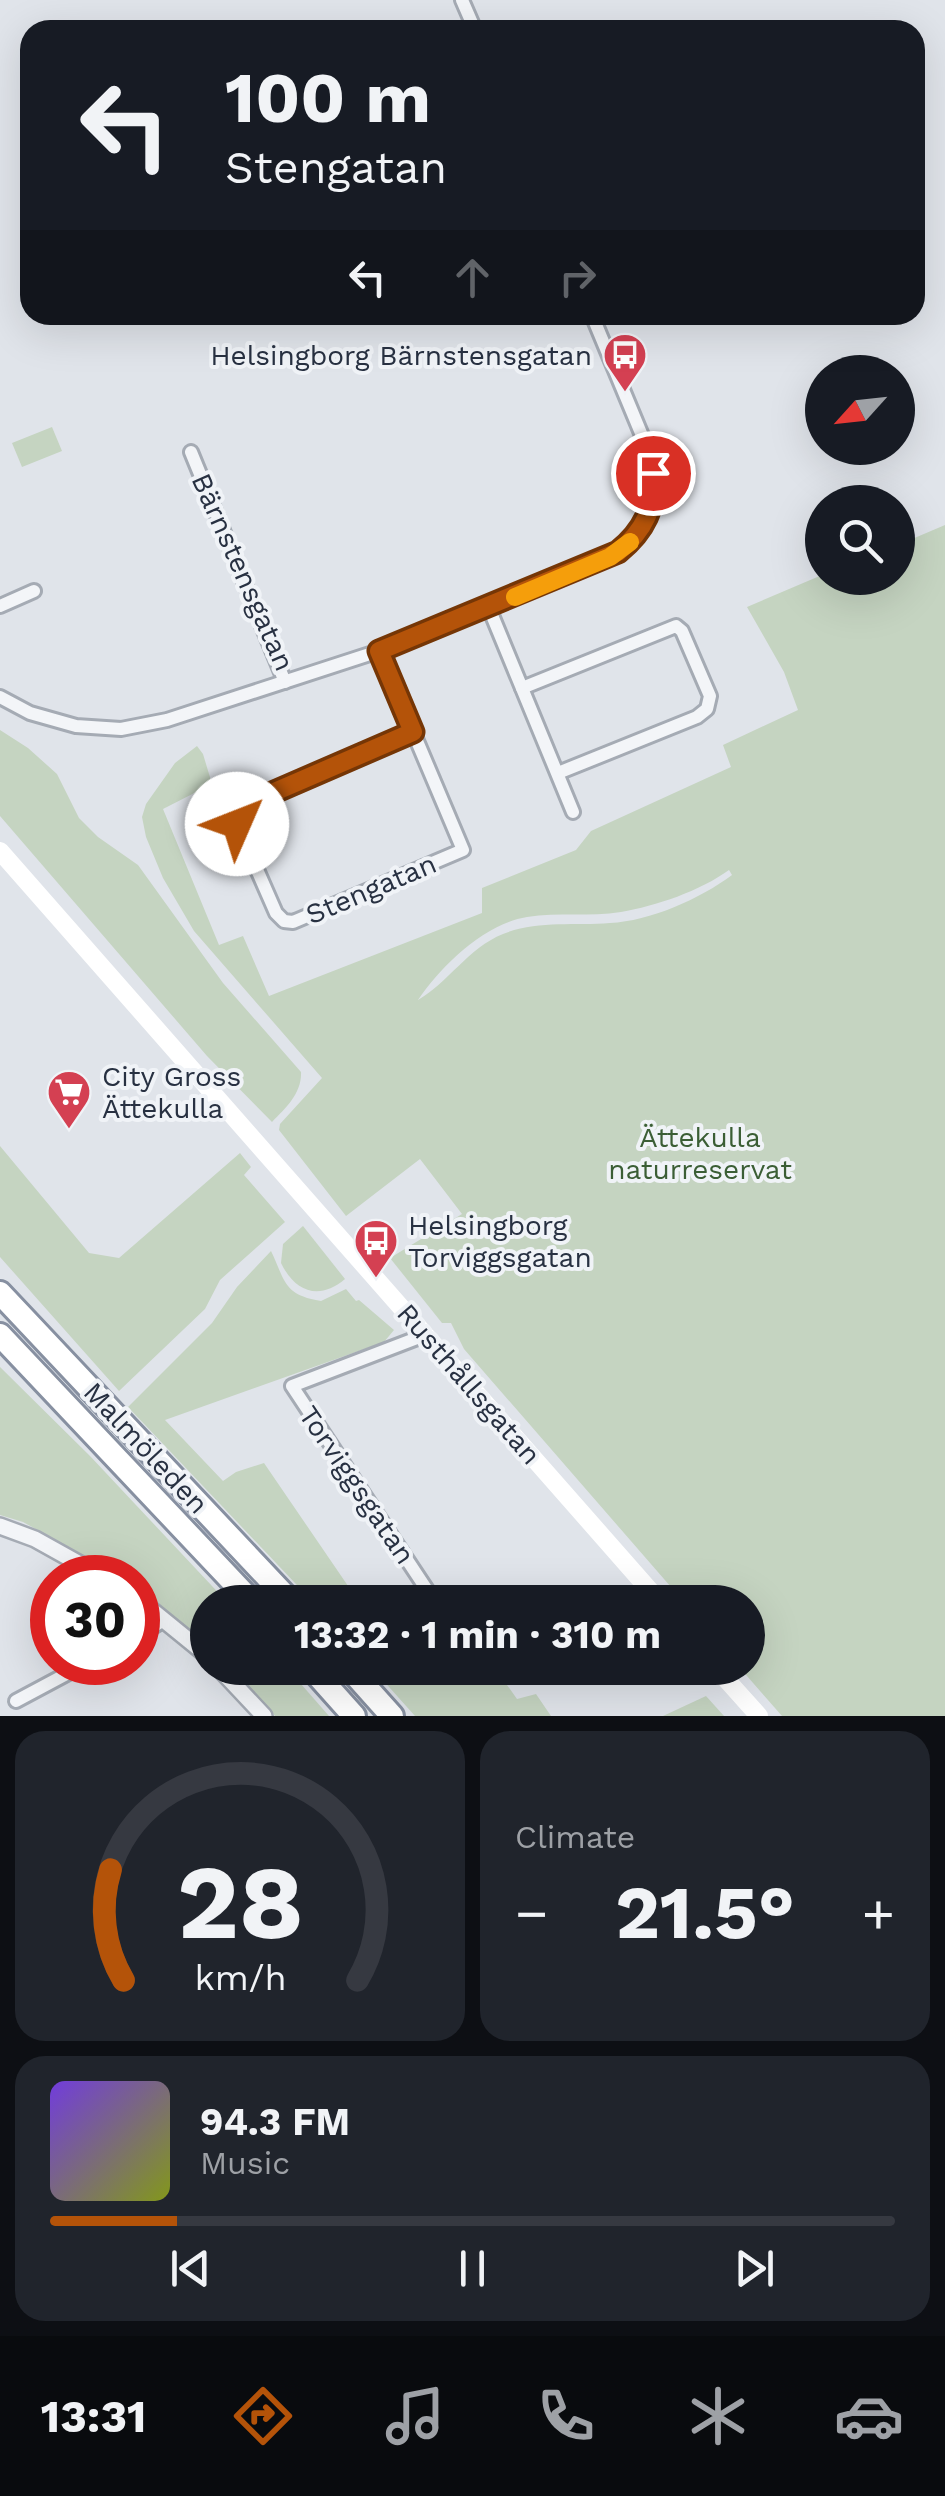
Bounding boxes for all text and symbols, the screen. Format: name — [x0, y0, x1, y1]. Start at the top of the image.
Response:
text: 100 m — [225, 57, 431, 139]
icon: left — [60, 60, 190, 190]
text: Stengatan — [225, 141, 447, 194]
icon: left — [340, 250, 395, 305]
icon: ahead — [445, 250, 500, 305]
icon: right — [550, 250, 605, 305]
bus stop icon: Helsingborg Bärnstensgatan — [602, 332, 648, 393]
place label: Helsingborg Bärnstensgatan — [210, 339, 592, 372]
north arrow — [805, 355, 915, 465]
map controls — [805, 355, 915, 595]
pin — [611, 431, 696, 516]
icon: arrive — [626, 446, 681, 501]
street label: Bärnstensgatan — [185, 468, 301, 676]
button: search — [805, 485, 915, 595]
position arrow — [185, 772, 289, 876]
street label: Stengatan — [301, 847, 441, 931]
place label: City Gross Ättekulla — [102, 1060, 241, 1125]
supermarket icon: City Gross Ättekulla — [46, 1069, 92, 1130]
park label: Ättekulla naturreservat — [608, 1121, 792, 1186]
place label: Helsingborg Torviggsgatan — [408, 1209, 592, 1274]
bus stop icon: Helsingborg Torviggsgatan — [353, 1218, 399, 1279]
street label: Rusthållsgatan — [390, 1297, 548, 1471]
street label: Malmöleden — [77, 1376, 215, 1520]
street label: Torviggsgatan — [292, 1400, 422, 1570]
speed limit sign: 30 — [30, 1555, 160, 1685]
text: 13:32 · 1 min · 310 m — [294, 1613, 661, 1657]
text: Climate — [515, 1818, 635, 1856]
text: 28 — [176, 1841, 304, 1963]
text: 21.5° — [615, 1868, 795, 1956]
text: − — [515, 1881, 548, 1945]
text: + — [862, 1881, 895, 1945]
text: km/h — [194, 1957, 286, 1999]
text: 94.3 FM — [200, 2100, 350, 2144]
text: Music — [200, 2144, 290, 2182]
icon: previous — [163, 2241, 218, 2296]
icon: pause — [445, 2241, 500, 2296]
icon: next — [727, 2241, 782, 2296]
icon: directions — [228, 2381, 298, 2451]
icon: music — [380, 2381, 450, 2451]
icon: phone — [531, 2381, 601, 2451]
icon: climate — [683, 2381, 753, 2451]
icon: car — [834, 2381, 904, 2451]
text: 13:31 — [41, 2390, 147, 2443]

